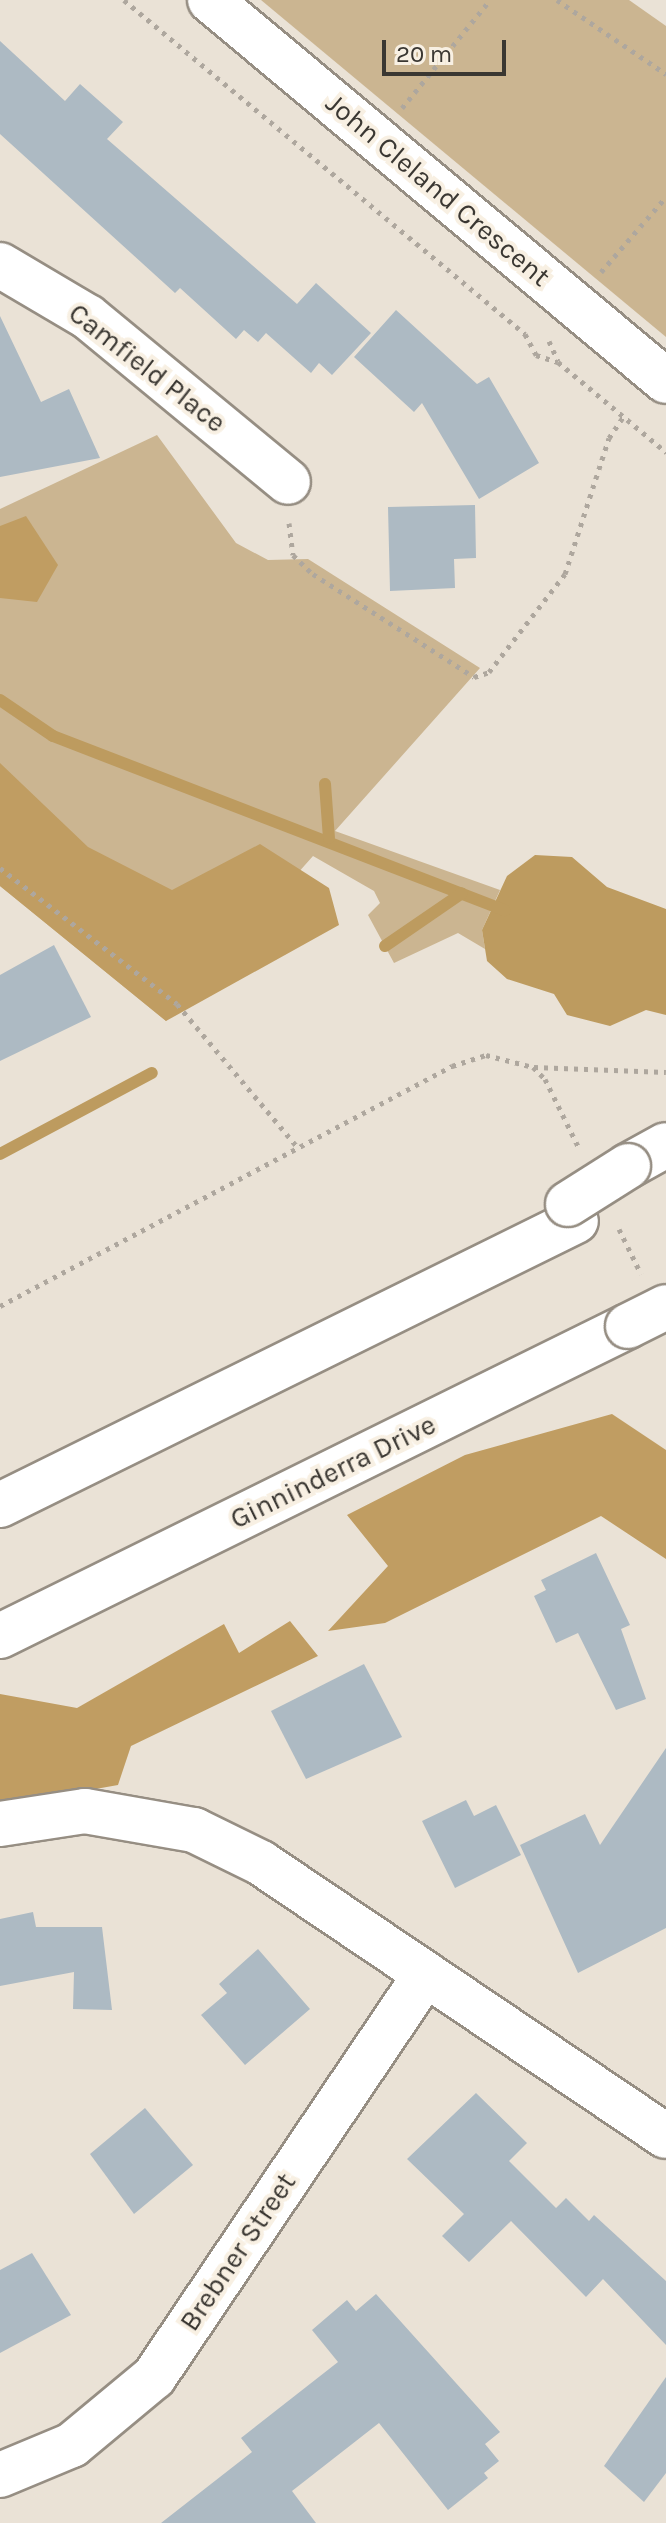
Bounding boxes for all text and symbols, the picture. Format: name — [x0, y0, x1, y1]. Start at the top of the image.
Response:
scale bar — [386, 24, 510, 74]
text: 20 m — [396, 40, 452, 68]
street label: John Cleland Crescent — [319, 86, 557, 294]
street label: Camfield Place — [62, 296, 232, 440]
street label: Ginninderra Drive — [225, 1408, 441, 1536]
street label: Brebner Street — [173, 2167, 303, 2337]

